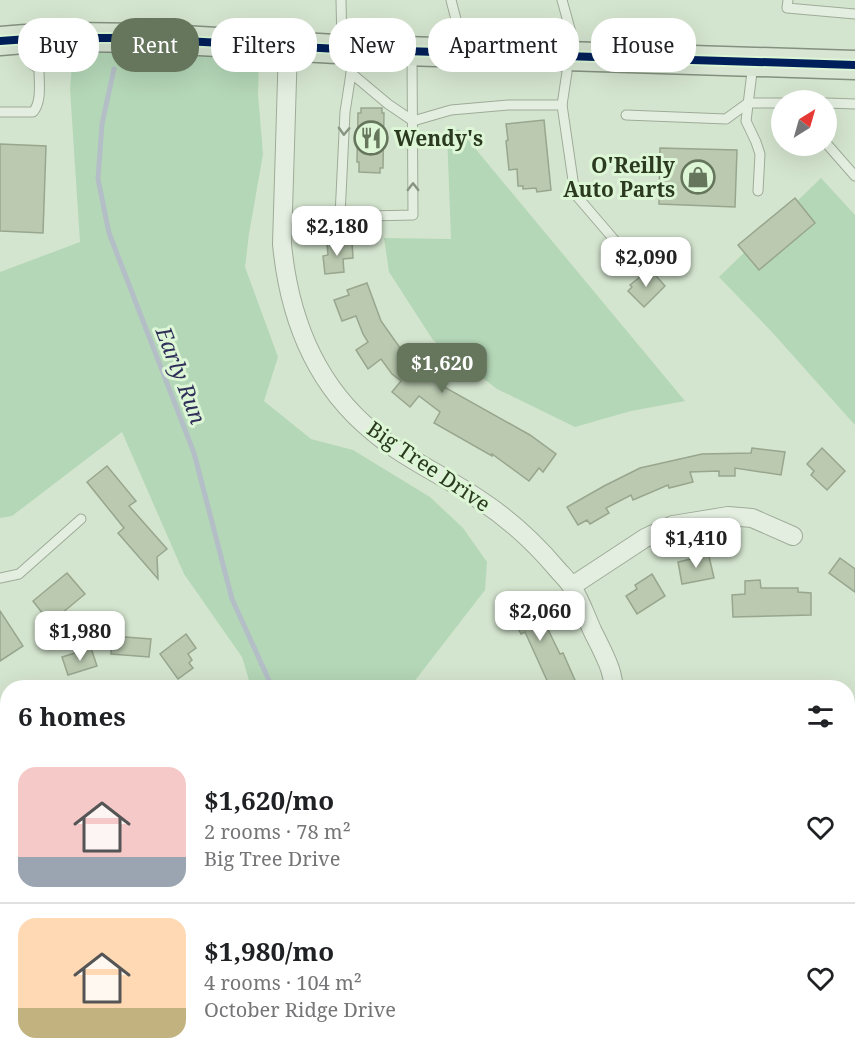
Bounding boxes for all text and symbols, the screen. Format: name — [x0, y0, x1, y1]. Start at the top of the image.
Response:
chip: Buy — [18, 18, 99, 72]
chip: Rent — [111, 18, 199, 72]
chip: Filters — [211, 18, 317, 72]
chip: New — [329, 18, 416, 72]
chip: Apartment — [428, 18, 579, 72]
chip: House — [591, 18, 696, 72]
north arrow — [771, 90, 837, 156]
map controls — [771, 90, 837, 156]
restaurant icon: Wendy's — [353, 120, 389, 156]
place label: Wendy's — [394, 124, 483, 152]
one-way arrow — [337, 127, 350, 136]
place label: O'Reilly Auto Parts — [563, 151, 676, 203]
shop icon: O'Reilly Auto Parts — [680, 159, 716, 195]
one-way arrow — [407, 183, 419, 192]
pin: $2,180 — [288, 206, 386, 257]
text: $2,180 — [306, 212, 368, 239]
pin: $2,090 — [597, 237, 695, 288]
text: $2,090 — [615, 243, 677, 270]
water label: Early Run — [149, 321, 214, 428]
pin: $1,620 — [393, 343, 491, 394]
text: $1,620 — [411, 349, 473, 376]
street label: Big Tree Drive — [362, 414, 496, 518]
pin: $1,410 — [647, 518, 745, 569]
text: $1,410 — [665, 524, 727, 551]
pin: $2,060 — [491, 591, 589, 642]
text: $2,060 — [509, 597, 571, 624]
pin: $1,980 — [31, 611, 129, 662]
text: $1,980 — [49, 617, 111, 644]
text: 6 homes — [18, 698, 126, 734]
icon: filters — [804, 700, 837, 733]
text: $1,620/mo — [204, 782, 334, 818]
icon: home — [66, 791, 138, 863]
icon: heart — [804, 811, 837, 844]
text: 2 rooms · 78 m² — [204, 818, 351, 845]
text: Big Tree Drive — [204, 845, 340, 872]
text: $1,980/mo — [204, 933, 334, 969]
icon: home — [66, 942, 138, 1014]
icon: heart — [804, 962, 837, 995]
text: 4 rooms · 104 m² — [204, 969, 362, 996]
text: October Ridge Drive — [204, 996, 396, 1023]

